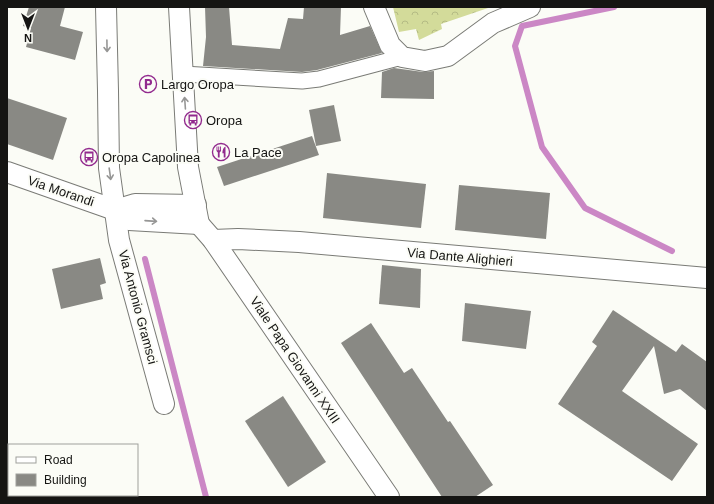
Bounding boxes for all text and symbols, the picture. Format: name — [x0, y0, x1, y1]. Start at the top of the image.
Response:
north arrow — [8, 8, 48, 48]
text: N — [24, 32, 32, 44]
one-way arrow — [104, 39, 111, 52]
parking icon: Largo Oropa — [138, 74, 158, 94]
place label: Largo Oropa — [161, 77, 235, 92]
one-way arrow — [181, 97, 188, 110]
bus stop icon: Oropa — [183, 110, 203, 130]
place label: Oropa — [206, 113, 243, 128]
restaurant icon: La Pace — [211, 142, 231, 162]
place label: La Pace — [234, 145, 282, 160]
bus stop icon: Oropa Capolinea — [79, 147, 99, 167]
place label: Oropa Capolinea — [102, 150, 201, 165]
one-way arrow — [106, 168, 114, 181]
street label: Via Morandi — [26, 173, 96, 209]
one-way arrow — [144, 217, 157, 225]
street label: Via Dante Alighieri — [407, 245, 514, 269]
street label: Via Antonio Gramsci — [116, 248, 160, 366]
street label: Viale Papa Giovanni XXIII — [247, 294, 343, 426]
legend — [8, 444, 138, 496]
text: Road — [44, 453, 73, 467]
text: Building — [44, 473, 87, 487]

